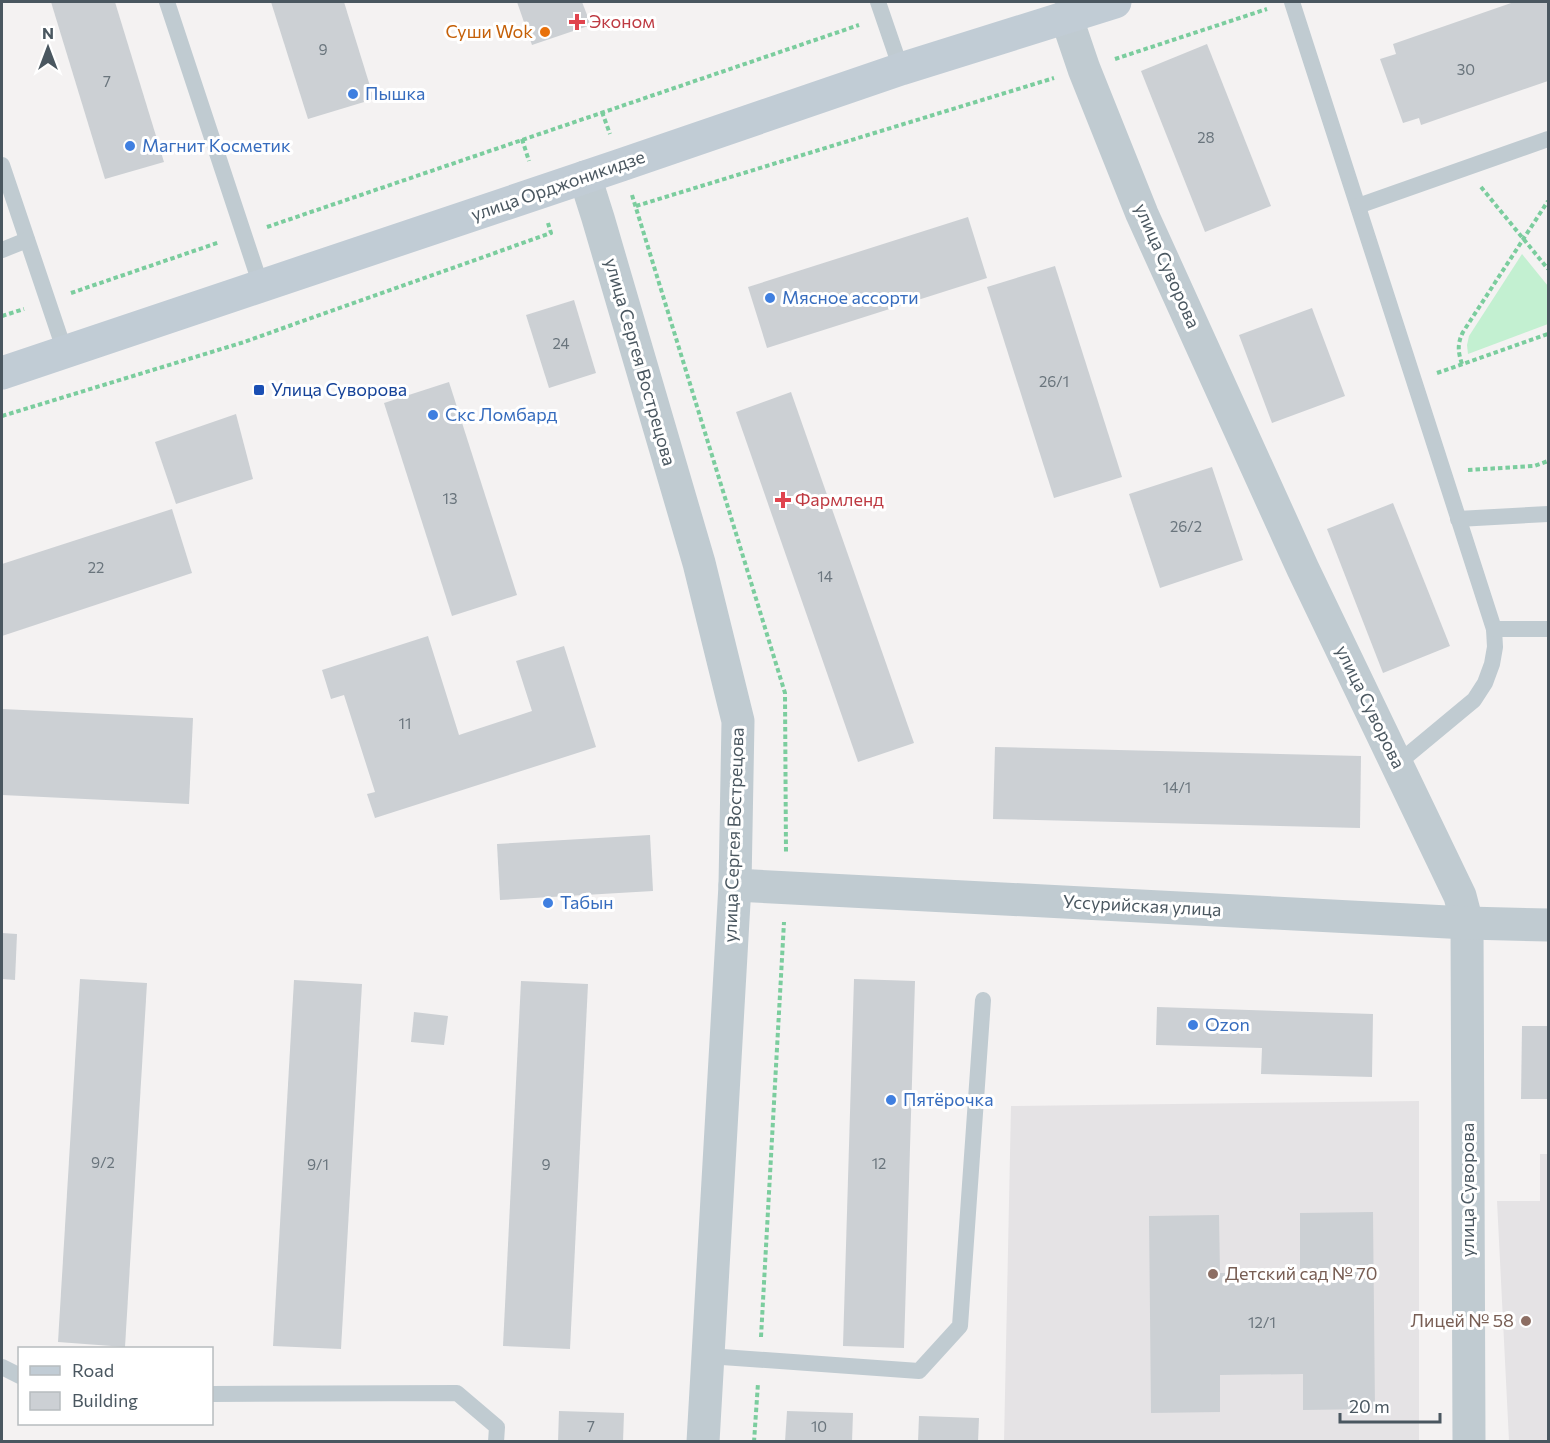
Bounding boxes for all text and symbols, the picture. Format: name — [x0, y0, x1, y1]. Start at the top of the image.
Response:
place label: Эконом — [589, 10, 655, 32]
marker: Эконом — [570, 15, 584, 29]
north arrow — [18, 18, 78, 78]
place label: Суши Wok — [445, 20, 533, 42]
text: N — [42, 23, 54, 42]
marker: Суши Wok — [538, 25, 552, 39]
house number: 9 — [318, 40, 328, 58]
house number: 30 — [1457, 60, 1475, 78]
house number: 7 — [103, 72, 111, 90]
place label: Пышка — [365, 82, 425, 104]
marker: Пышка — [346, 87, 360, 101]
house number: 28 — [1197, 128, 1215, 146]
place label: Магнит Косметик — [142, 134, 291, 156]
marker: Магнит Косметик — [123, 139, 137, 153]
street label: улица Орджоникидзе — [468, 145, 647, 225]
street label: улица Суворова — [1131, 200, 1205, 331]
street label: улица Сергея Вострецова — [601, 255, 681, 468]
place label: Мясное ассорти — [782, 286, 919, 308]
marker: Мясное ассорти — [763, 291, 777, 305]
house number: 24 — [552, 334, 570, 352]
house number: 26/1 — [1039, 372, 1069, 390]
place label: Улица Суворова — [271, 378, 407, 400]
marker: Улица Суворова — [252, 383, 266, 397]
place label: Скс Ломбард — [445, 403, 558, 425]
marker: Скс Ломбард — [426, 408, 440, 422]
place label: Фармленд — [795, 488, 884, 510]
house number: 13 — [443, 489, 457, 507]
marker: Фармленд — [776, 493, 790, 507]
house number: 26/2 — [1170, 517, 1202, 535]
house number: 22 — [88, 558, 104, 576]
house number: 14 — [817, 567, 833, 585]
street label: улица Суворова — [1332, 641, 1410, 772]
house number: 11 — [399, 714, 411, 732]
street label: улица Сергея Вострецова — [718, 727, 748, 943]
house number: 14/1 — [1163, 778, 1191, 796]
street label: Уссурийская улица — [1062, 890, 1222, 920]
place label: Табын — [560, 891, 614, 913]
marker: Табын — [541, 896, 555, 910]
place label: Ozon — [1205, 1013, 1250, 1035]
marker: Ozon — [1186, 1018, 1200, 1032]
place label: Пятёрочка — [903, 1088, 994, 1110]
marker: Пятёрочка — [884, 1093, 898, 1107]
street label: улица Суворова — [1456, 1123, 1478, 1257]
house number: 9/2 — [91, 1153, 115, 1171]
house number: 12 — [872, 1154, 886, 1172]
house number: 9/1 — [307, 1155, 329, 1173]
house number: 9 — [541, 1155, 551, 1173]
place label: Детский сад № 70 — [1225, 1262, 1378, 1284]
marker: Детский сад № 70 — [1206, 1267, 1220, 1281]
place label: Лицей № 58 — [1411, 1309, 1514, 1331]
house number: 12/1 — [1248, 1313, 1276, 1331]
marker: Лицей № 58 — [1519, 1314, 1533, 1328]
legend — [18, 1347, 213, 1425]
text: Road — [72, 1359, 114, 1381]
scale bar — [1340, 1386, 1440, 1424]
text: Building — [72, 1389, 138, 1411]
text: 20 m — [1349, 1395, 1390, 1417]
house number: 7 — [587, 1417, 595, 1435]
house number: 10 — [811, 1417, 827, 1435]

